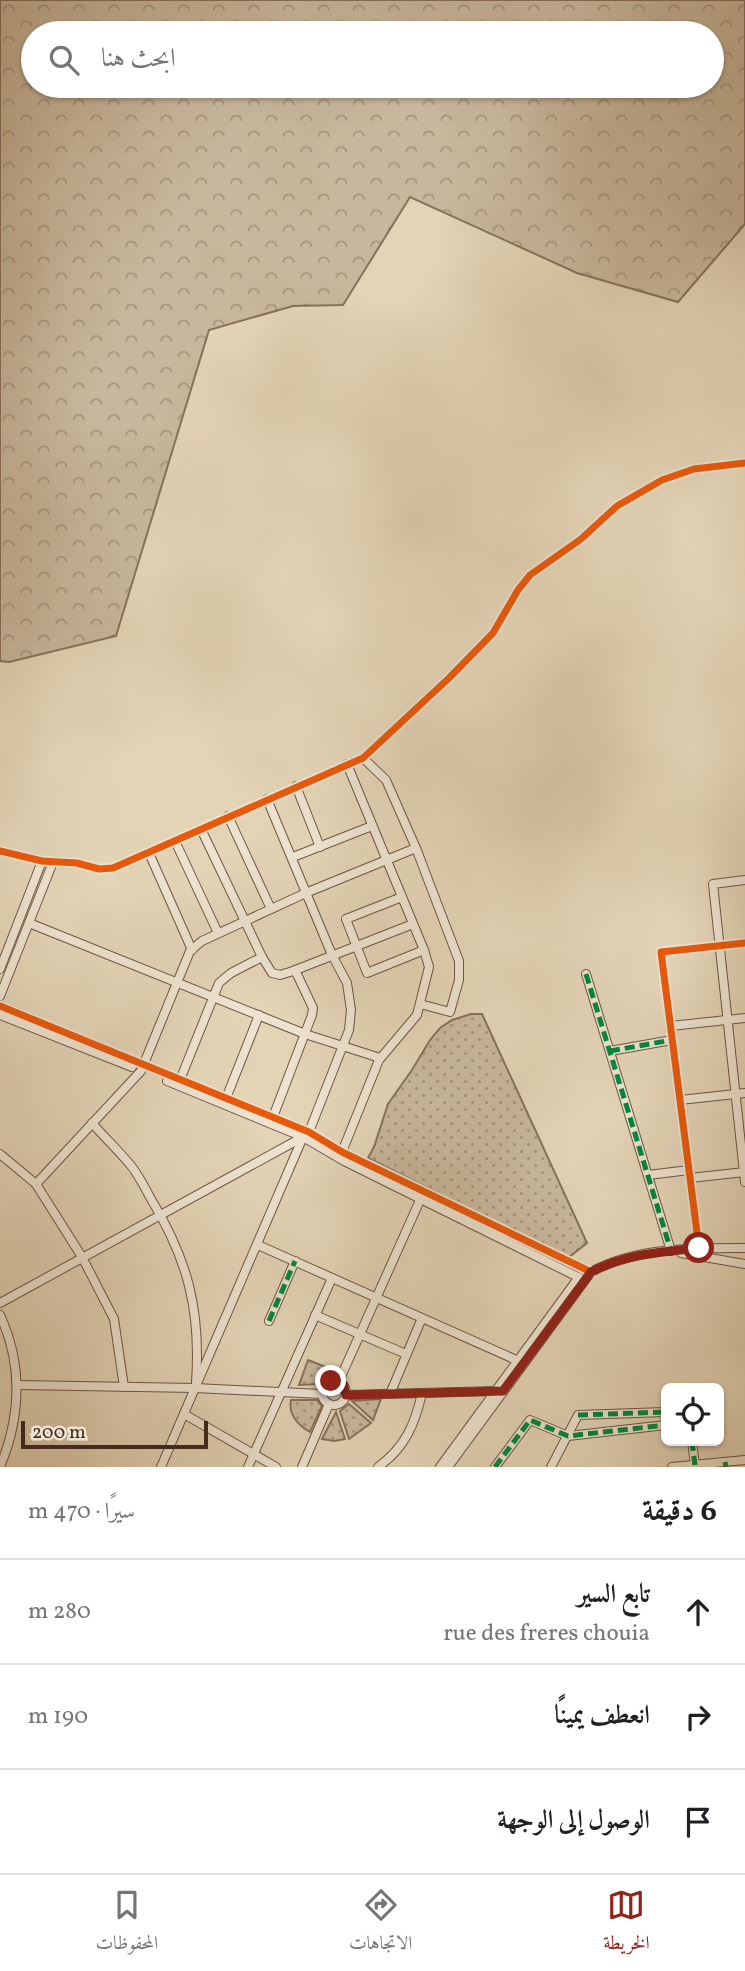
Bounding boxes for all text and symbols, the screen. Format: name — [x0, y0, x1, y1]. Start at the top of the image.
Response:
search box — [21, 21, 724, 98]
icon: search — [45, 41, 83, 79]
text: ابحث هنا — [101, 41, 176, 77]
route start — [683, 1232, 714, 1263]
route end — [315, 1365, 346, 1396]
map controls — [661, 1383, 724, 1446]
button: locate — [661, 1383, 724, 1446]
scale bar — [21, 1418, 208, 1450]
text: 200 m — [32, 1420, 86, 1446]
text: 6 دقيقة — [642, 1491, 717, 1533]
text: سيرًا · 470 m — [28, 1496, 135, 1528]
text: تابع السير — [577, 1577, 650, 1613]
icon: ahead — [679, 1593, 717, 1631]
text: 280 m — [28, 1596, 91, 1628]
text: rue des freres chouia — [443, 1618, 650, 1650]
text: انعطف يمينًا — [554, 1698, 650, 1734]
icon: right — [679, 1698, 717, 1736]
text: 190 m — [28, 1701, 88, 1733]
text: الوصول إلى الوجهة — [497, 1803, 650, 1839]
icon: arrive — [679, 1803, 717, 1841]
tab: المحفوظات — [95, 1886, 158, 1961]
tab: الاتجاهات — [349, 1886, 412, 1961]
tab: الخريطة — [603, 1886, 650, 1961]

